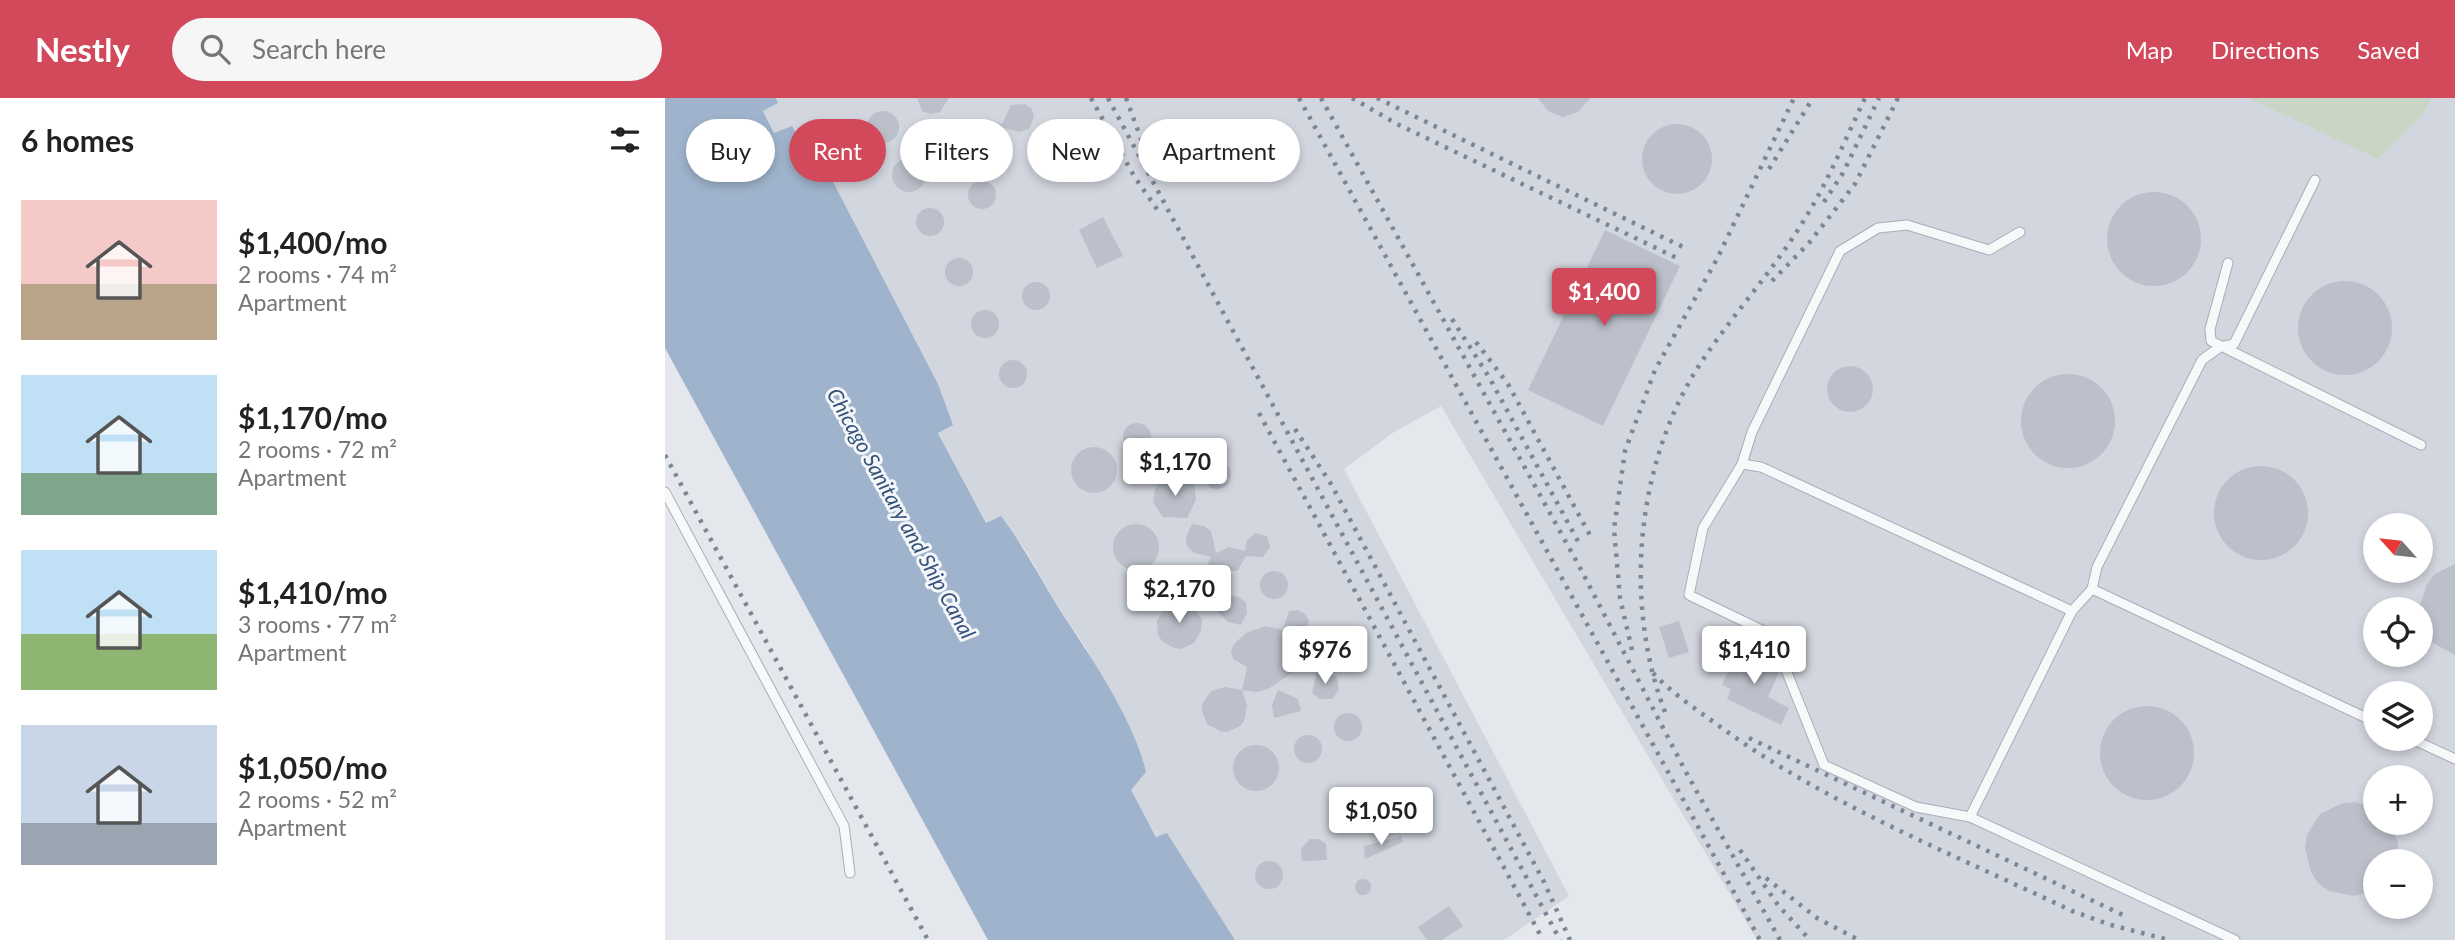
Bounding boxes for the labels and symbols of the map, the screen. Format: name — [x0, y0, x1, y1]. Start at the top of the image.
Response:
pin: $1,400 — [1547, 268, 1661, 328]
water label: Chicago Sanitary and Ship Canal — [823, 383, 982, 643]
pin: $1,170 — [1118, 438, 1232, 498]
north arrow — [2363, 513, 2433, 583]
pin: $2,170 — [1122, 566, 1236, 625]
pin: $976 — [1284, 626, 1366, 686]
pin: $1,410 — [1697, 626, 1811, 686]
pin: $1,050 — [1324, 788, 1438, 847]

